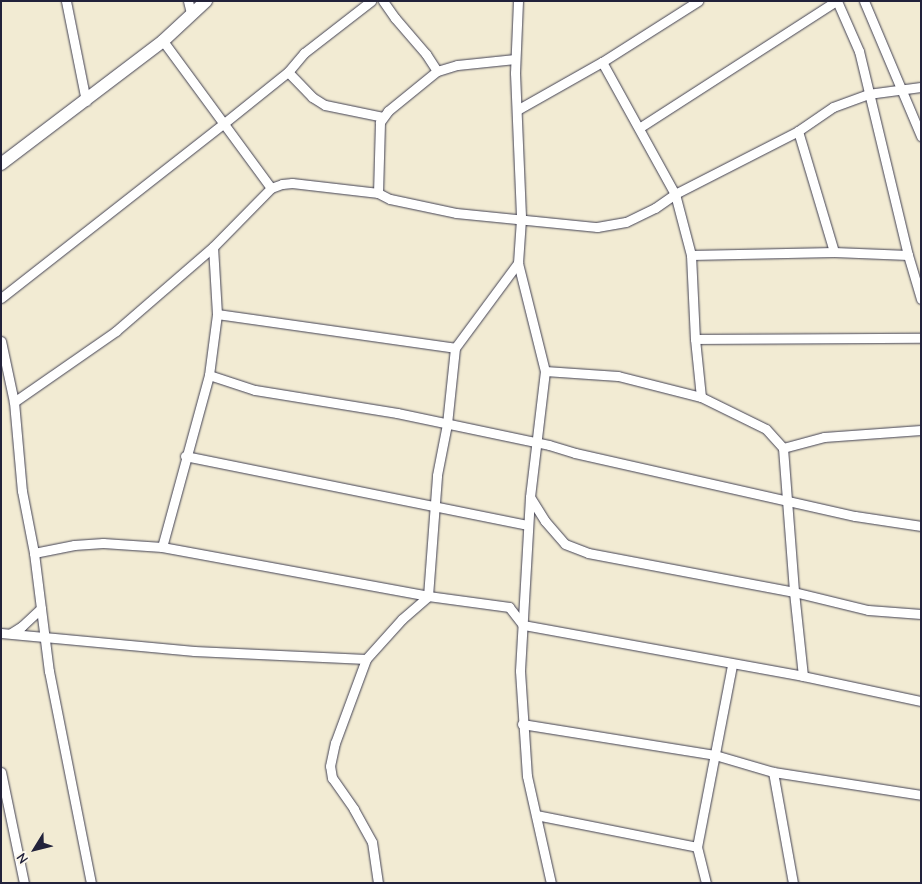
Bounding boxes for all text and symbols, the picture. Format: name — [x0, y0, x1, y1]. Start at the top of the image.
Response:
north arrow — [10, 824, 60, 874]
text: N — [13, 849, 32, 867]

